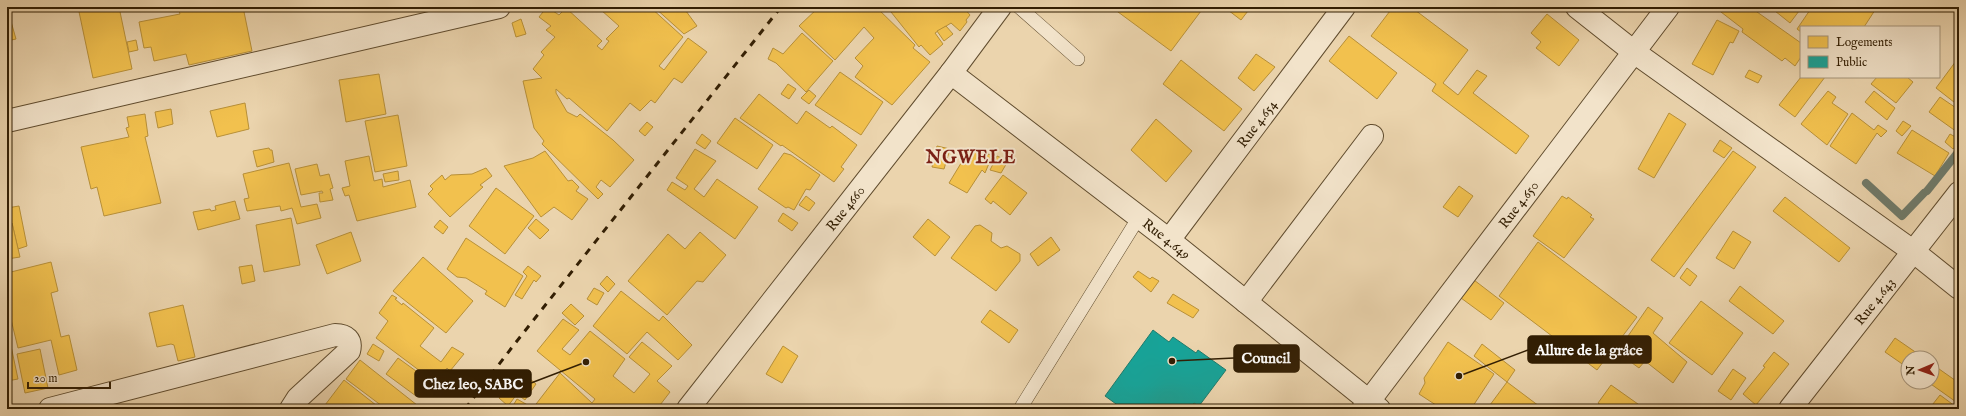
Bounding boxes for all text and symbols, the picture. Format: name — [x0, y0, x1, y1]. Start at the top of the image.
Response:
legend — [1800, 26, 1940, 78]
text: Logements — [1836, 35, 1893, 50]
text: Public — [1836, 55, 1867, 70]
street label: Rue 4.654 — [1234, 96, 1281, 151]
district label: NGWELE — [925, 147, 1016, 170]
street label: Rue 4.650 — [1495, 177, 1543, 232]
street label: Rue 4660 — [823, 182, 869, 235]
street label: Rue 4.649 — [1138, 215, 1194, 264]
street label: Rue 4.643 — [1851, 274, 1899, 329]
callout: Allure de la grâce — [1528, 336, 1651, 363]
text: Allure de la grâce — [1534, 341, 1643, 360]
callout: Council — [1234, 345, 1299, 372]
text: Council — [1241, 349, 1291, 368]
north arrow — [1900, 350, 1940, 390]
scale bar — [28, 364, 110, 390]
text: N — [1904, 365, 1918, 376]
callout: Chez leo, SABC — [415, 370, 531, 397]
text: 20 m — [34, 371, 57, 386]
text: Chez leo, SABC — [423, 375, 524, 394]

